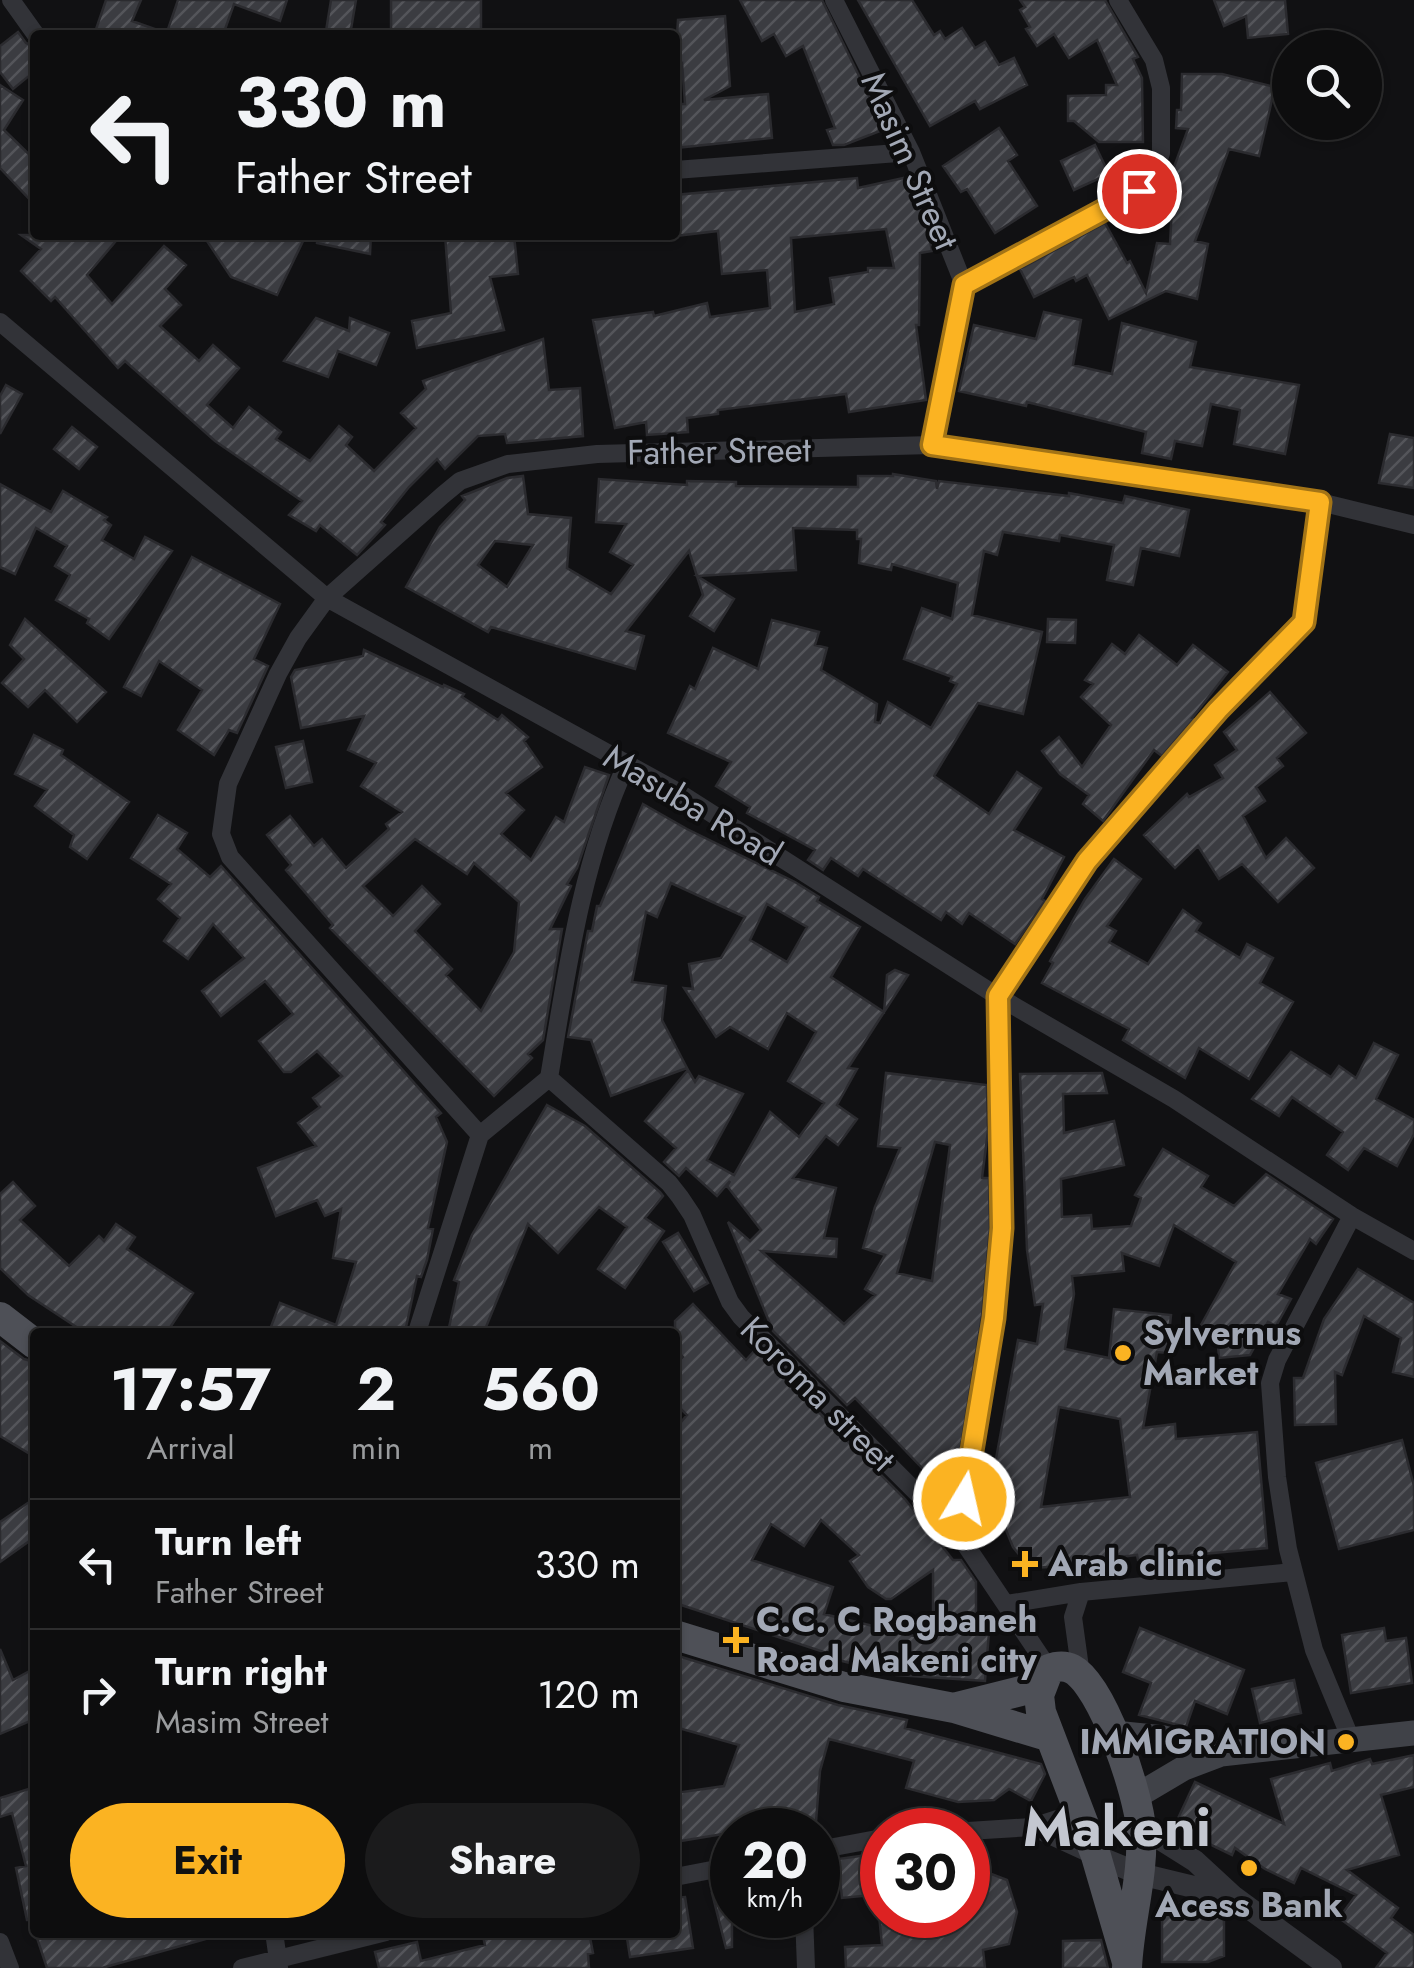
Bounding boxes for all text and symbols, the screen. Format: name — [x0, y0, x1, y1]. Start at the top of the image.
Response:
map controls — [1272, 30, 1382, 140]
button: search — [1272, 30, 1382, 140]
text: 330 m — [235, 52, 447, 153]
street label: Masim Street — [849, 64, 972, 258]
icon: left — [70, 70, 200, 200]
text: Father Street — [235, 145, 472, 210]
pin — [1097, 149, 1182, 234]
icon: arrive — [1112, 164, 1167, 219]
street label: Father Street — [627, 424, 812, 478]
street label: Masuba Road — [594, 732, 792, 878]
street label: Koroma street — [729, 1305, 907, 1483]
place label: Sylvernus Market — [1143, 1308, 1301, 1398]
marker: Sylvernus Market — [1112, 1342, 1134, 1364]
text: 17:57 — [110, 1346, 271, 1433]
text: 2 — [356, 1346, 396, 1433]
text: 560 — [481, 1346, 600, 1433]
text: Arrival — [146, 1425, 235, 1471]
text: min — [351, 1425, 401, 1471]
text: m — [528, 1425, 553, 1471]
position arrow — [912, 1447, 1016, 1551]
text: Turn left — [155, 1514, 301, 1569]
icon: left — [70, 1537, 125, 1592]
text: 330 m — [535, 1537, 640, 1592]
place label: Arab clinic — [1047, 1539, 1223, 1589]
marker: Arab clinic — [1012, 1551, 1038, 1577]
text: Father Street — [155, 1569, 323, 1615]
place label: C.C. C Rogbaneh Road Makeni city — [756, 1595, 1037, 1685]
marker: C.C. C Rogbaneh Road Makeni city — [725, 1629, 747, 1651]
text: Turn right — [155, 1644, 327, 1699]
icon: right — [70, 1667, 125, 1722]
text: 120 m — [537, 1667, 640, 1722]
text: Masim Street — [155, 1699, 328, 1745]
place label: IMMIGRATION — [1079, 1717, 1326, 1767]
marker: IMMIGRATION — [1335, 1731, 1357, 1753]
district label: Makeni — [1023, 1787, 1211, 1867]
button: Exit — [70, 1803, 345, 1918]
button: Share — [365, 1803, 640, 1918]
speed limit sign: 30 — [860, 1808, 990, 1938]
text: 20 — [742, 1824, 808, 1897]
marker: Acess Bank — [1238, 1857, 1260, 1879]
text: km/h — [747, 1880, 803, 1916]
place label: Acess Bank — [1154, 1880, 1343, 1930]

